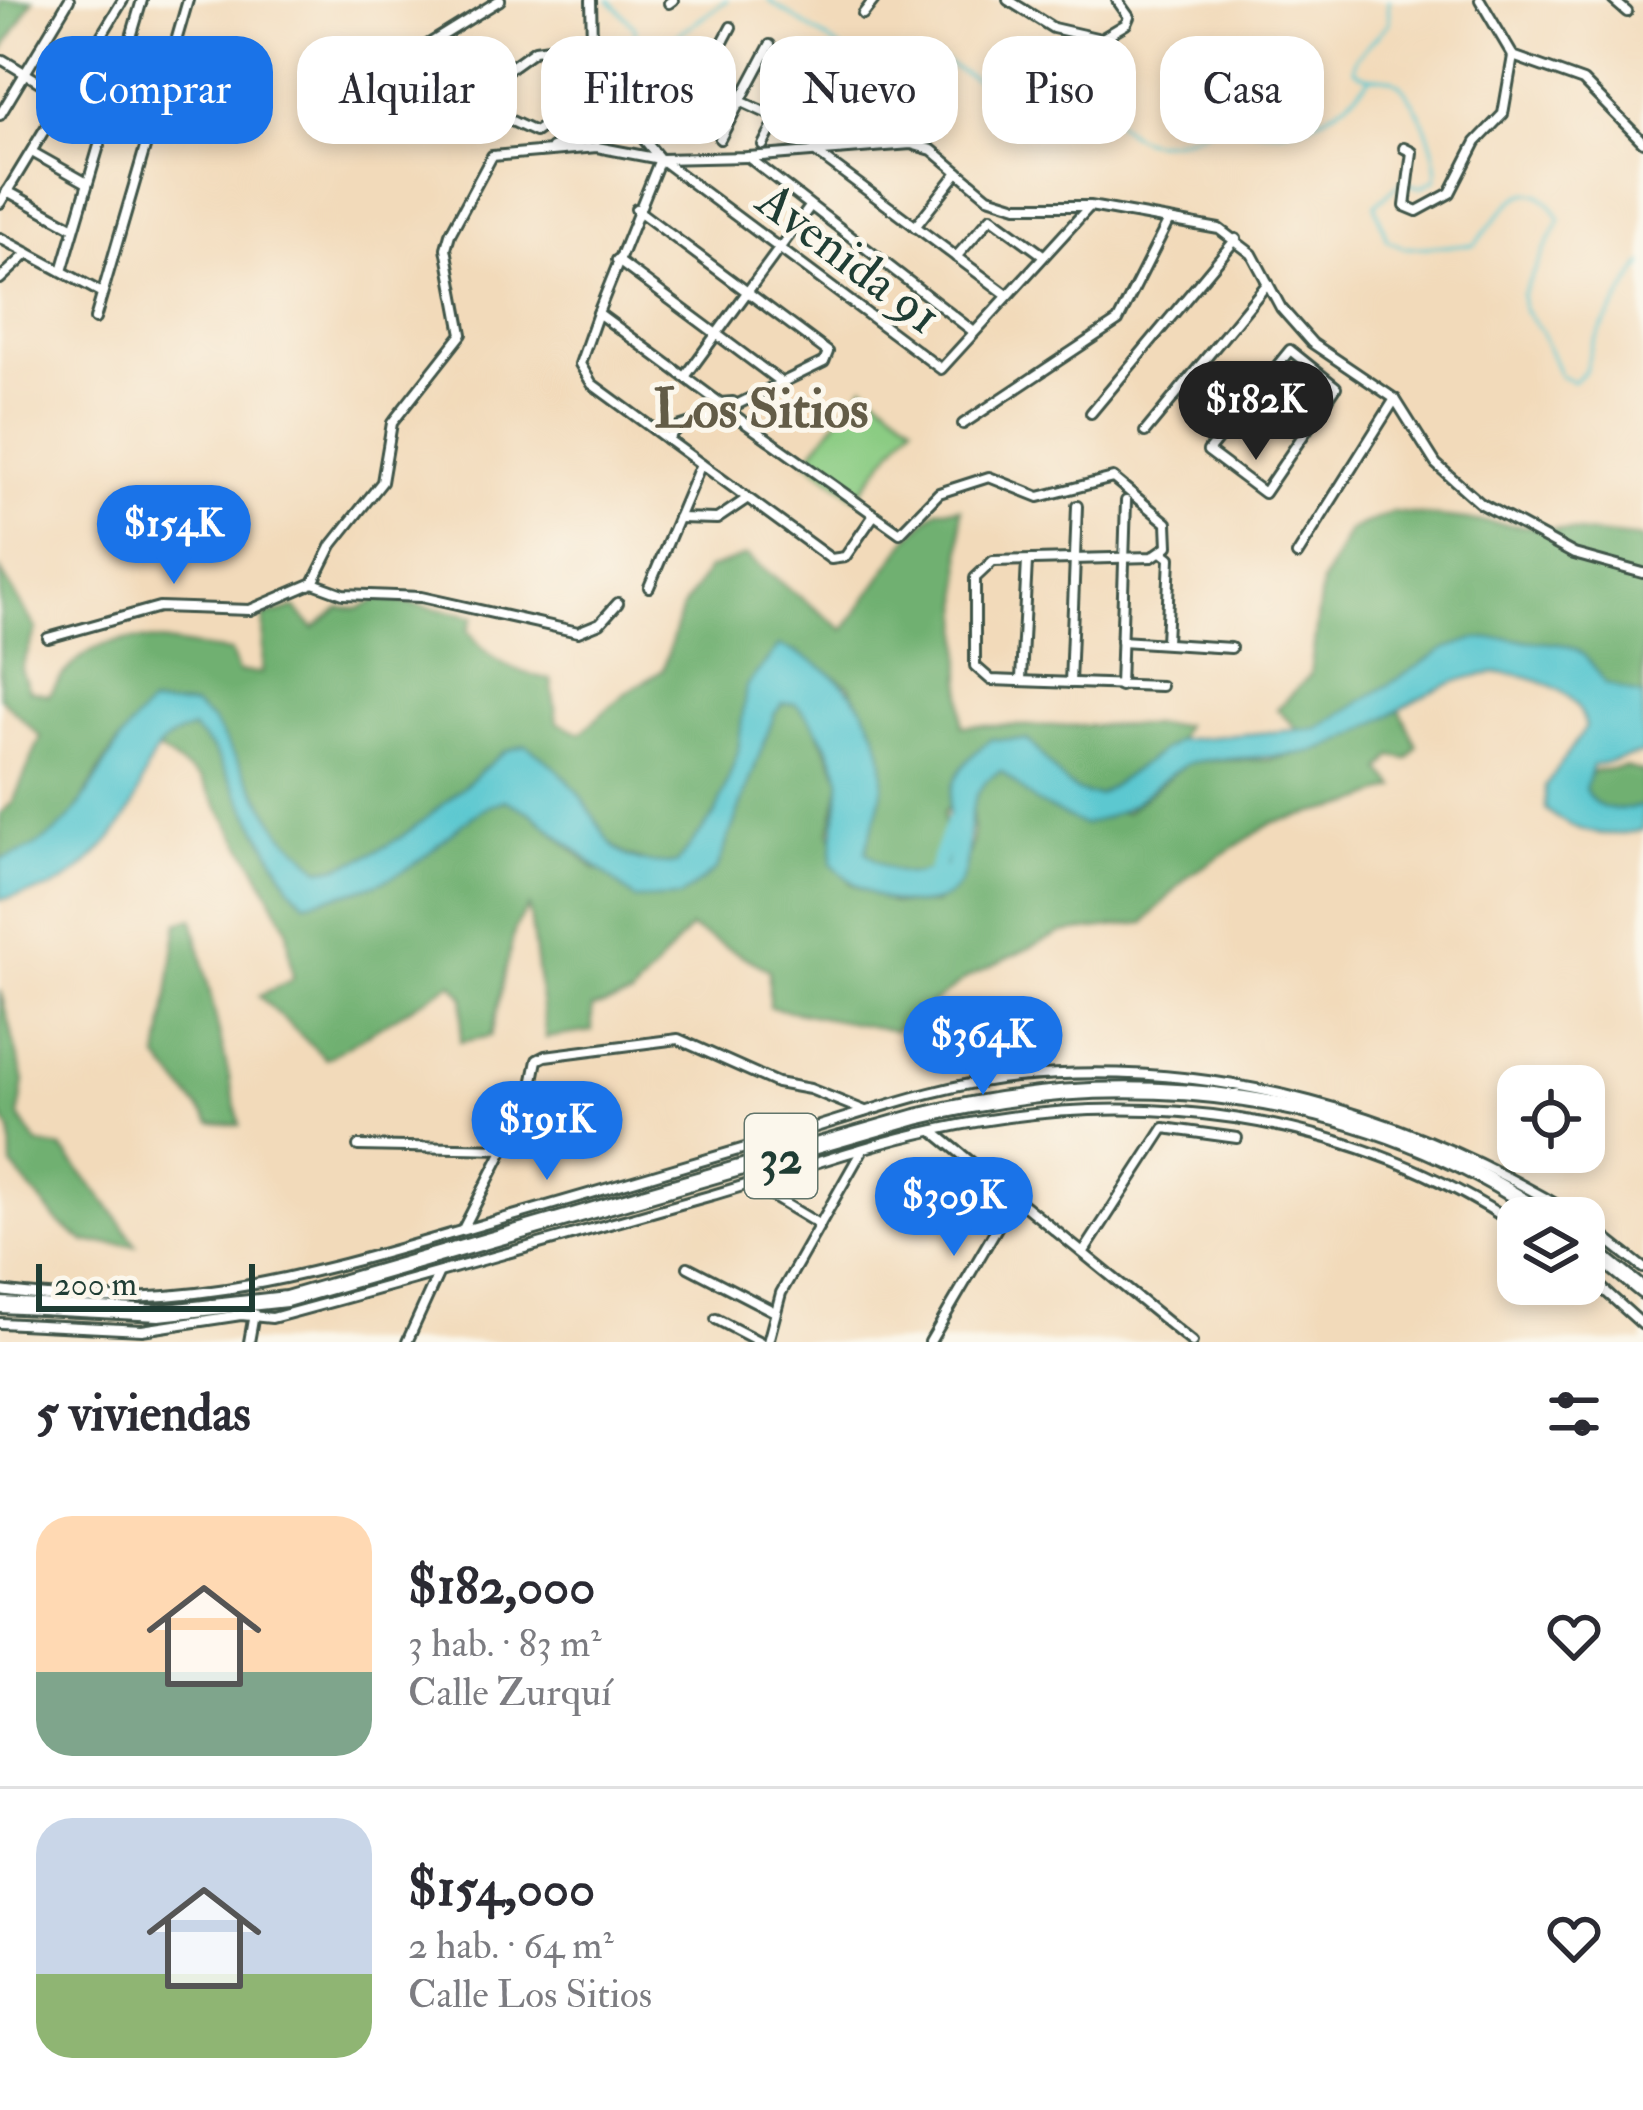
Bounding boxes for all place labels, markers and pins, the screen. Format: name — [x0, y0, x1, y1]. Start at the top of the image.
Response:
pin: $182K — [1172, 361, 1340, 463]
pin: $154K — [90, 485, 258, 587]
pin: $364K — [899, 996, 1067, 1098]
pin: $191K — [463, 1081, 631, 1183]
pin: $309K — [870, 1157, 1038, 1259]

